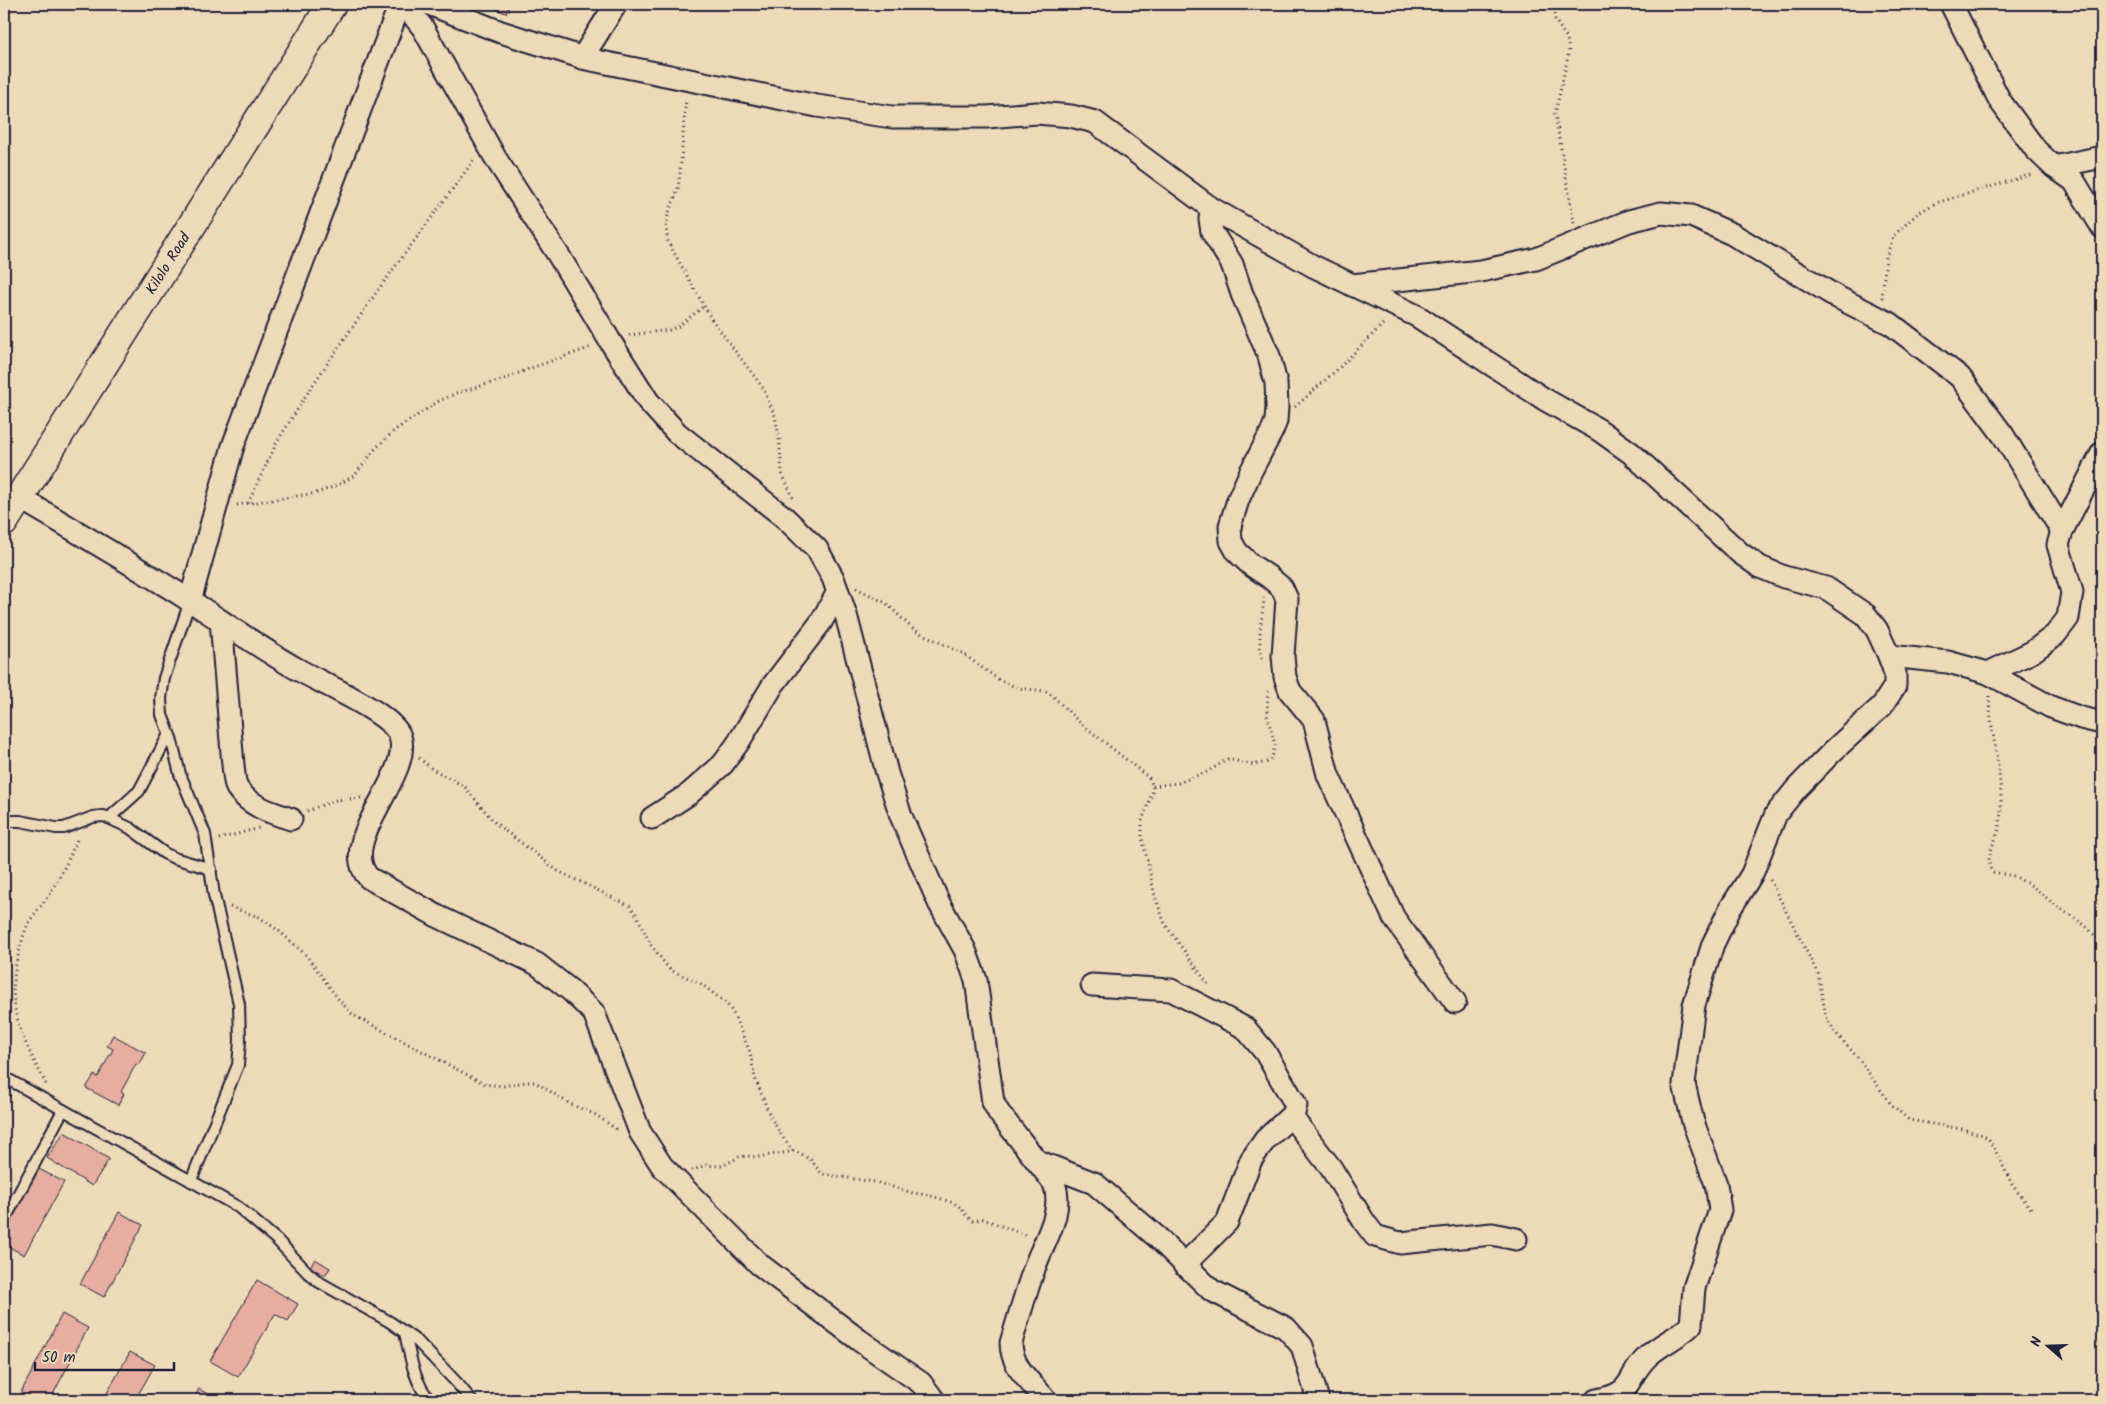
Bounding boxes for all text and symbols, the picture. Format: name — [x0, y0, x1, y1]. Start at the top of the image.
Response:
street label: Kilolo Road — [140, 228, 198, 300]
north arrow — [2024, 1322, 2074, 1372]
text: N — [2025, 1334, 2049, 1350]
scale bar — [35, 1339, 174, 1371]
text: 50 m — [42, 1346, 76, 1370]

